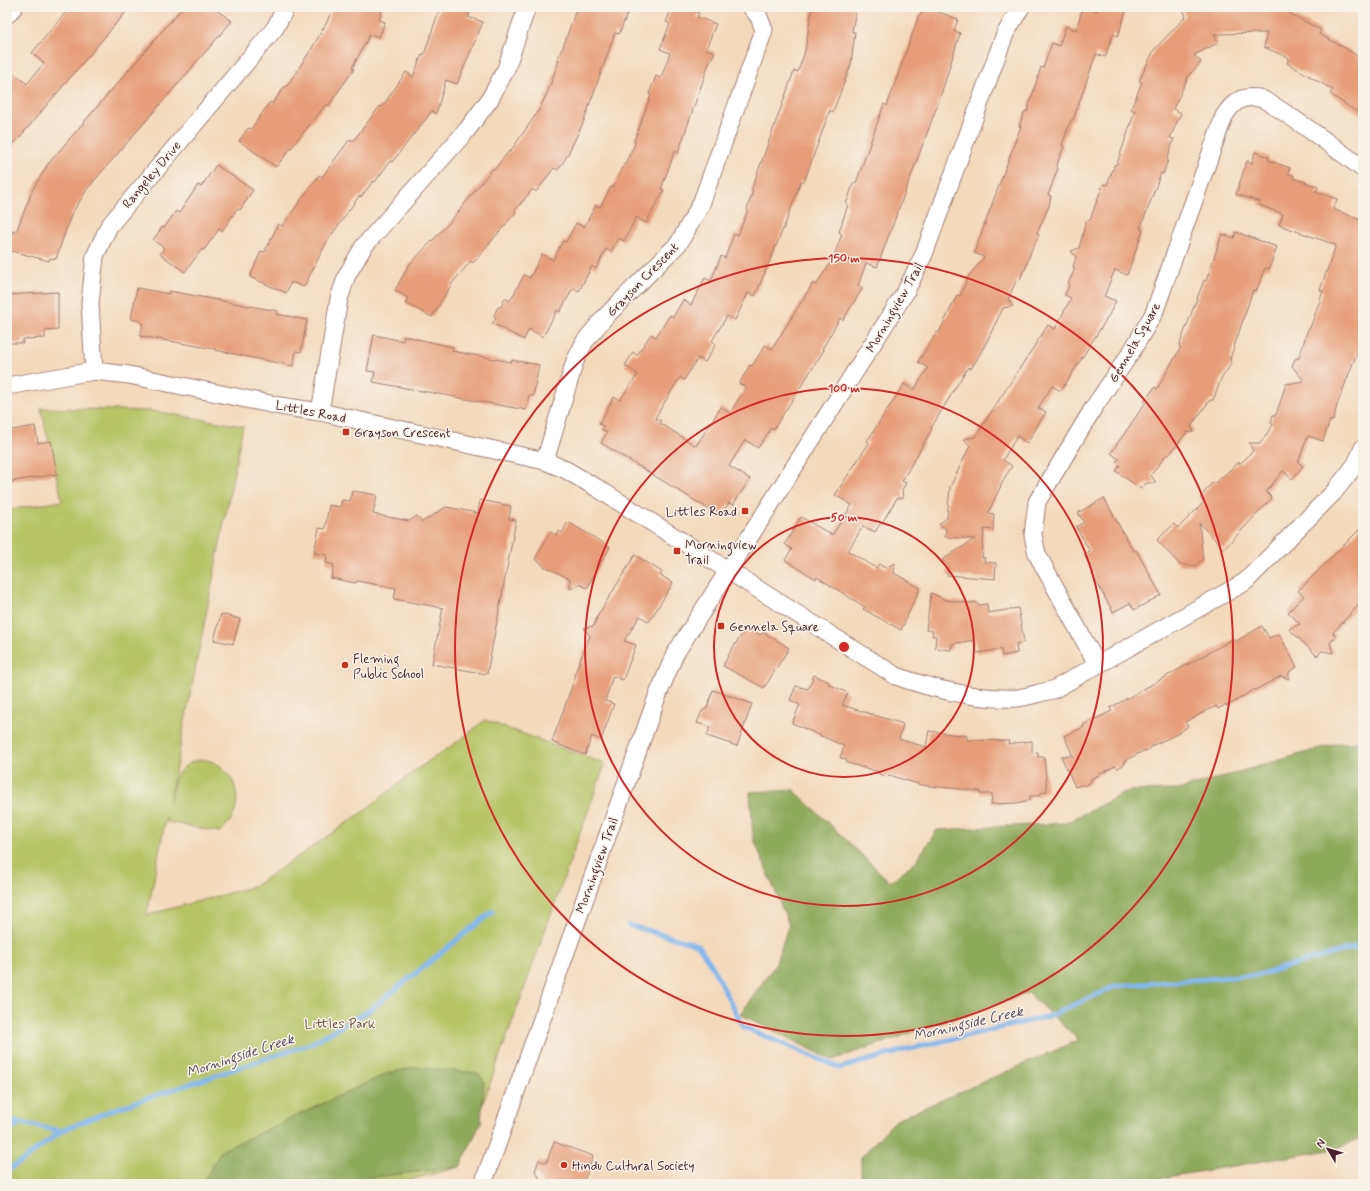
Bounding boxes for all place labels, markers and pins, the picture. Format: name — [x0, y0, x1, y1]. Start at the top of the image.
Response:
place label: Grayson Crescent — [354, 425, 451, 442]
marker: Grayson Crescent — [341, 427, 351, 437]
place label: Littles Road — [666, 504, 737, 521]
marker: Littles Road — [740, 506, 750, 516]
place label: Morningview Trail — [685, 537, 757, 569]
marker: Morningview Trail — [672, 546, 682, 556]
place label: Gennela Square — [729, 619, 819, 636]
marker: Gennela Square — [716, 621, 726, 631]
centre of rings — [837, 640, 851, 654]
place label: Fleming Public School — [353, 651, 424, 683]
marker: Fleming Public School — [340, 660, 350, 670]
place label: Hindu Cultural Society — [572, 1158, 694, 1175]
marker: Hindu Cultural Society — [559, 1160, 569, 1170]

